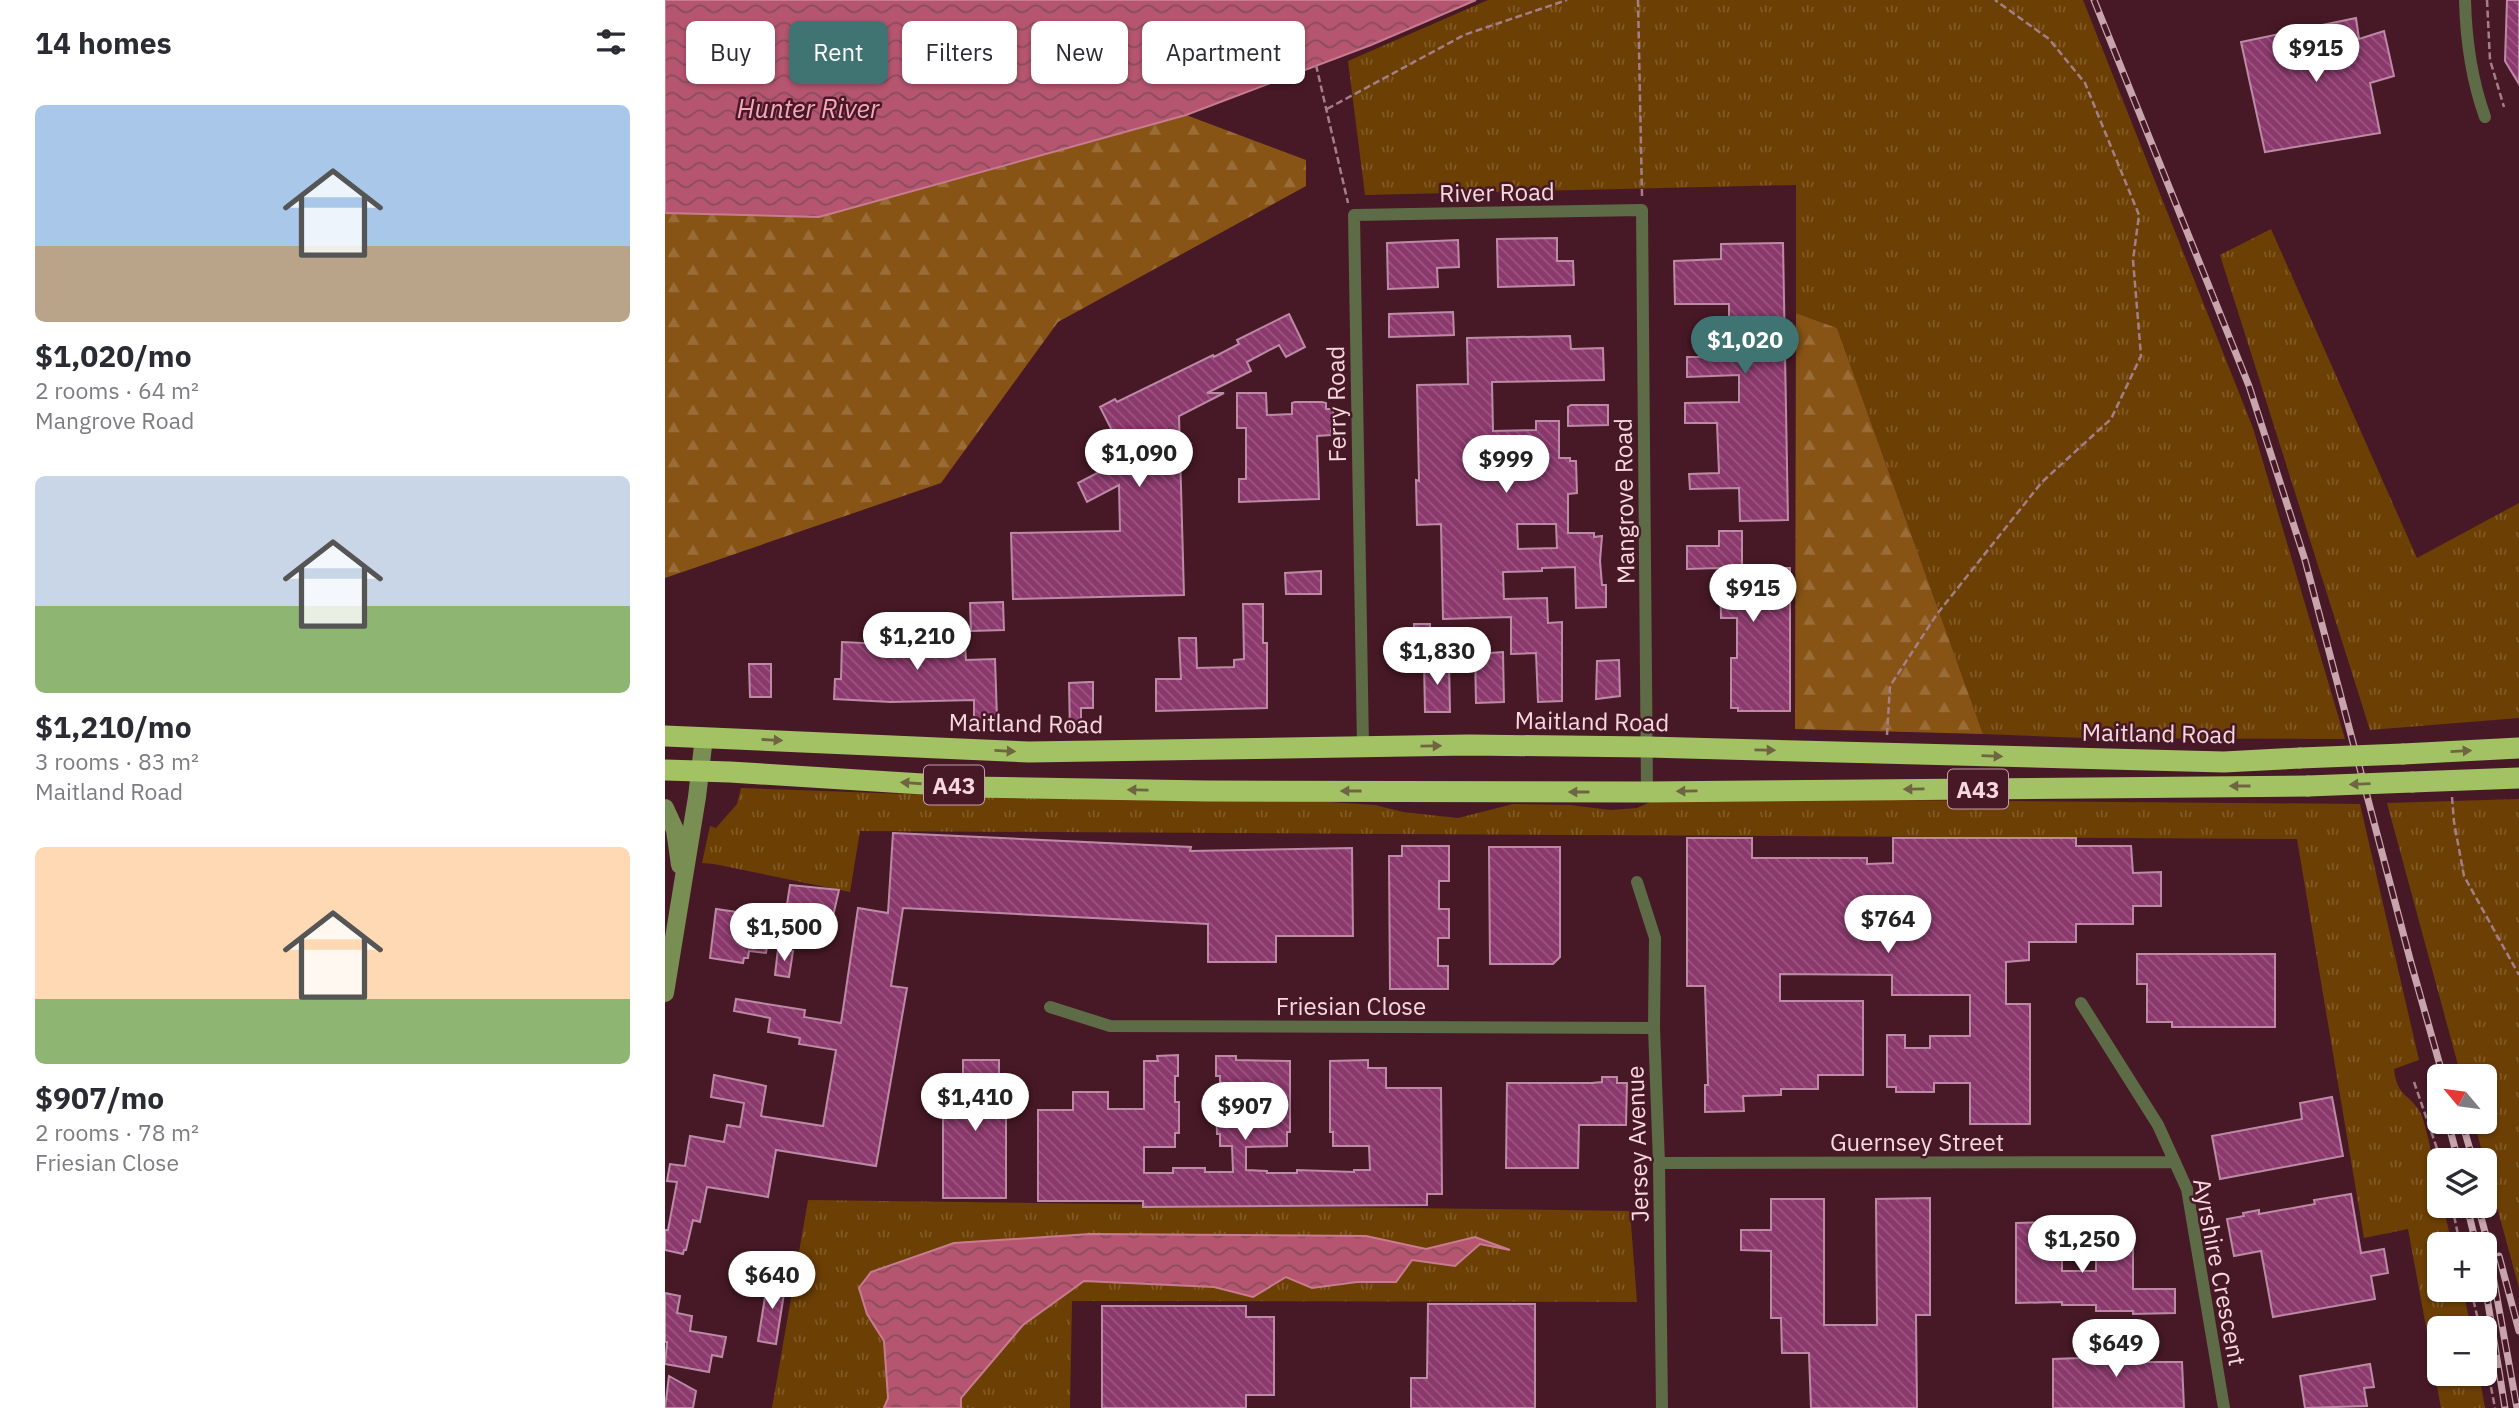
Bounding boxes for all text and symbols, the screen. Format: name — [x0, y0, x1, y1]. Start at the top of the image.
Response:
chip: Buy — [686, 21, 775, 84]
chip: Rent — [789, 21, 888, 84]
chip: Filters — [902, 21, 1017, 84]
chip: New — [1031, 21, 1128, 84]
chip: Apartment — [1142, 21, 1305, 84]
text: 14 homes — [35, 23, 172, 62]
icon: filters — [592, 23, 630, 61]
pin: $915 — [2275, 24, 2357, 84]
text: $915 — [2288, 32, 2344, 62]
water label: Hunter River — [737, 91, 881, 125]
icon: home — [270, 150, 396, 276]
street label: River Road — [1439, 175, 1555, 209]
pin: $1,020 — [1688, 316, 1802, 376]
text: $1,020 — [1707, 324, 1783, 354]
text: $1,020/mo — [35, 336, 192, 375]
street label: Ferry Road — [1319, 345, 1353, 463]
text: 2 rooms · 64 m² — [35, 375, 199, 405]
text: Mangrove Road — [35, 405, 194, 435]
street label: Mangrove Road — [1607, 418, 1641, 584]
pin: $1,090 — [1082, 430, 1196, 489]
pin: $999 — [1465, 435, 1547, 495]
text: $1,090 — [1101, 437, 1177, 467]
text: $999 — [1478, 443, 1534, 473]
icon: home — [270, 521, 396, 647]
pin: $915 — [1712, 564, 1794, 624]
text: $915 — [1725, 572, 1781, 602]
pin: $1,210 — [860, 612, 974, 672]
text: $1,210 — [879, 620, 955, 650]
pin: $1,830 — [1380, 628, 1494, 687]
text: $1,830 — [1399, 635, 1475, 665]
street label: Maitland Road — [1514, 704, 1670, 738]
street label: Maitland Road — [948, 706, 1104, 740]
text: $1,210/mo — [35, 707, 192, 746]
street label: Maitland Road — [2081, 716, 2237, 750]
one-way arrow — [761, 735, 783, 746]
one-way arrow — [1420, 740, 1442, 752]
one-way arrow — [1754, 744, 1776, 756]
one-way arrow — [2450, 745, 2472, 756]
text: 3 rooms · 83 m² — [35, 746, 199, 776]
one-way arrow — [994, 746, 1016, 757]
one-way arrow — [1981, 750, 2003, 762]
road number: A43 — [924, 765, 984, 804]
road number: A43 — [1948, 769, 2008, 808]
text: Maitland Road — [35, 776, 183, 806]
one-way arrow — [900, 777, 922, 788]
one-way arrow — [2349, 778, 2371, 789]
one-way arrow — [2229, 780, 2251, 792]
one-way arrow — [1903, 783, 1925, 795]
one-way arrow — [1127, 784, 1149, 795]
one-way arrow — [1340, 785, 1362, 797]
one-way arrow — [1568, 786, 1590, 798]
one-way arrow — [1676, 786, 1698, 797]
icon: home — [270, 892, 396, 1018]
pin: $764 — [1847, 895, 1929, 955]
text: $764 — [1860, 903, 1916, 933]
pin: $1,500 — [727, 904, 841, 963]
text: $1,500 — [746, 911, 822, 941]
street label: Friesian Close — [1276, 990, 1426, 1022]
north arrow — [2427, 1064, 2497, 1134]
map controls — [2427, 1064, 2497, 1386]
street label: Jersey Avenue — [1618, 1065, 1656, 1223]
pin: $1,410 — [918, 1074, 1032, 1133]
text: $907/mo — [35, 1078, 164, 1117]
text: $1,410 — [937, 1081, 1013, 1111]
pin: $907 — [1204, 1082, 1286, 1142]
text: $907 — [1217, 1090, 1273, 1120]
text: 2 rooms · 78 m² — [35, 1117, 199, 1147]
street label: Guernsey Street — [1830, 1126, 2004, 1158]
text: Friesian Close — [35, 1147, 179, 1177]
button: layers — [2427, 1148, 2497, 1218]
street label: Ayrshire Crescent — [2186, 1176, 2254, 1368]
pin: $1,250 — [2025, 1216, 2139, 1275]
text: $1,250 — [2044, 1223, 2120, 1253]
button: + — [2427, 1232, 2497, 1302]
pin: $640 — [731, 1252, 813, 1311]
text: $640 — [744, 1259, 800, 1289]
button: − — [2427, 1316, 2497, 1386]
pin: $649 — [2075, 1320, 2157, 1379]
text: $649 — [2088, 1327, 2144, 1357]

